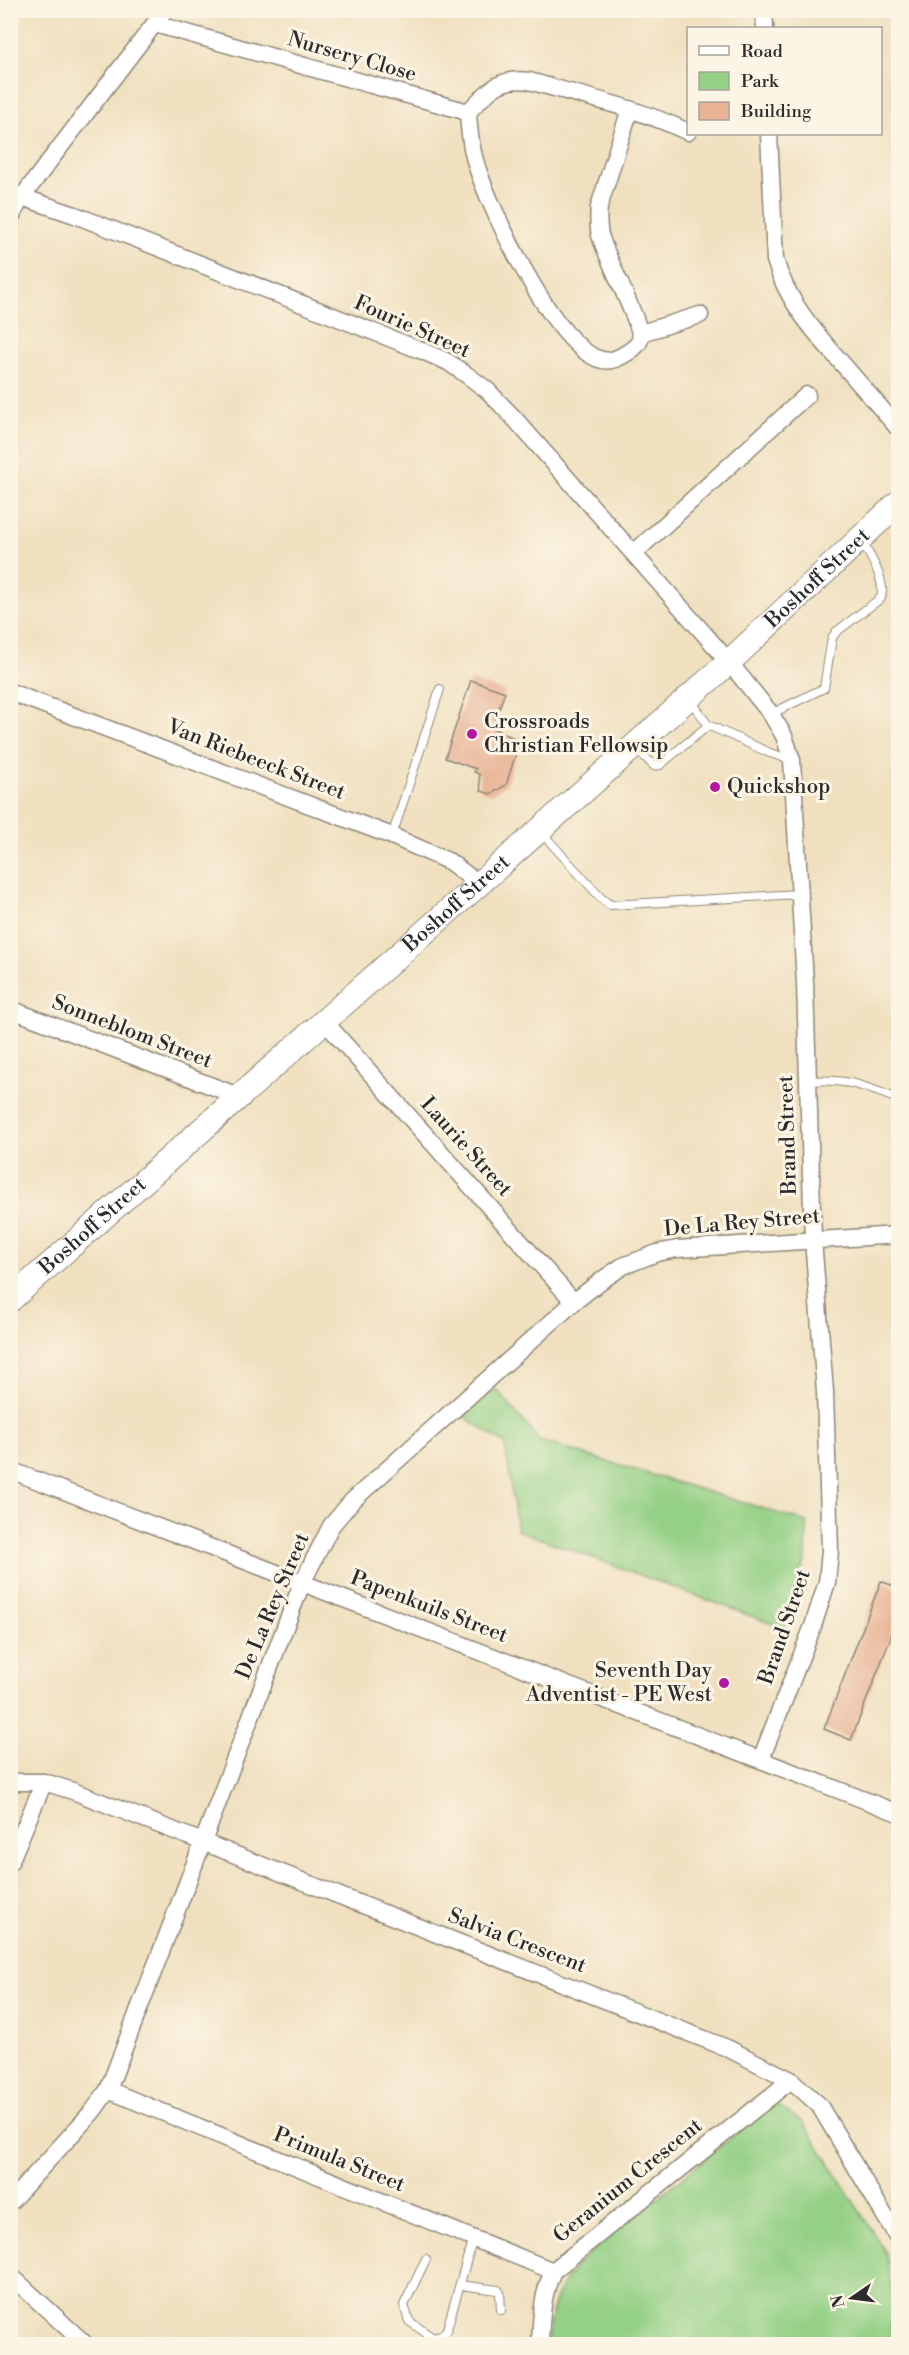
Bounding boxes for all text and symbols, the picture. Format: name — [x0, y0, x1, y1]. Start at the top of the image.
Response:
street label: Nursery Close — [285, 26, 419, 88]
legend — [687, 27, 882, 135]
text: Road — [741, 40, 784, 63]
text: Park — [741, 70, 780, 93]
text: Building — [740, 100, 812, 123]
street label: Fourie Street — [350, 290, 475, 364]
street label: Boshoff Street — [759, 523, 876, 635]
place label: Crossroads Christian Fellowsip — [484, 709, 668, 759]
street label: Van Riebeeck Street — [162, 714, 349, 806]
marker: Crossroads Christian Fellowsip — [465, 727, 479, 741]
place label: Quickshop — [727, 774, 830, 800]
marker: Quickshop — [708, 780, 722, 794]
street label: Boshoff Street — [397, 849, 516, 959]
street label: Sonneblom Street — [48, 990, 216, 1075]
street label: Brand Street — [773, 1074, 803, 1197]
street label: Laurie Street — [415, 1092, 518, 1203]
street label: Boshoff Street — [33, 1172, 152, 1281]
street label: De La Rey Street — [663, 1203, 822, 1243]
street label: De La Rey Street — [230, 1528, 316, 1683]
street label: Papenkuils Street — [347, 1565, 512, 1649]
street label: Brand Street — [753, 1565, 817, 1689]
place label: Seventh Day Adventist - PE West — [525, 1658, 713, 1708]
marker: Seventh Day Adventist - PE West — [717, 1676, 731, 1690]
street label: Salvia Crescent — [444, 1903, 590, 1979]
street label: Geranium Crescent — [548, 2113, 708, 2249]
street label: Primula Street — [270, 2122, 409, 2198]
north arrow — [822, 2268, 882, 2328]
text: N — [827, 2292, 850, 2310]

